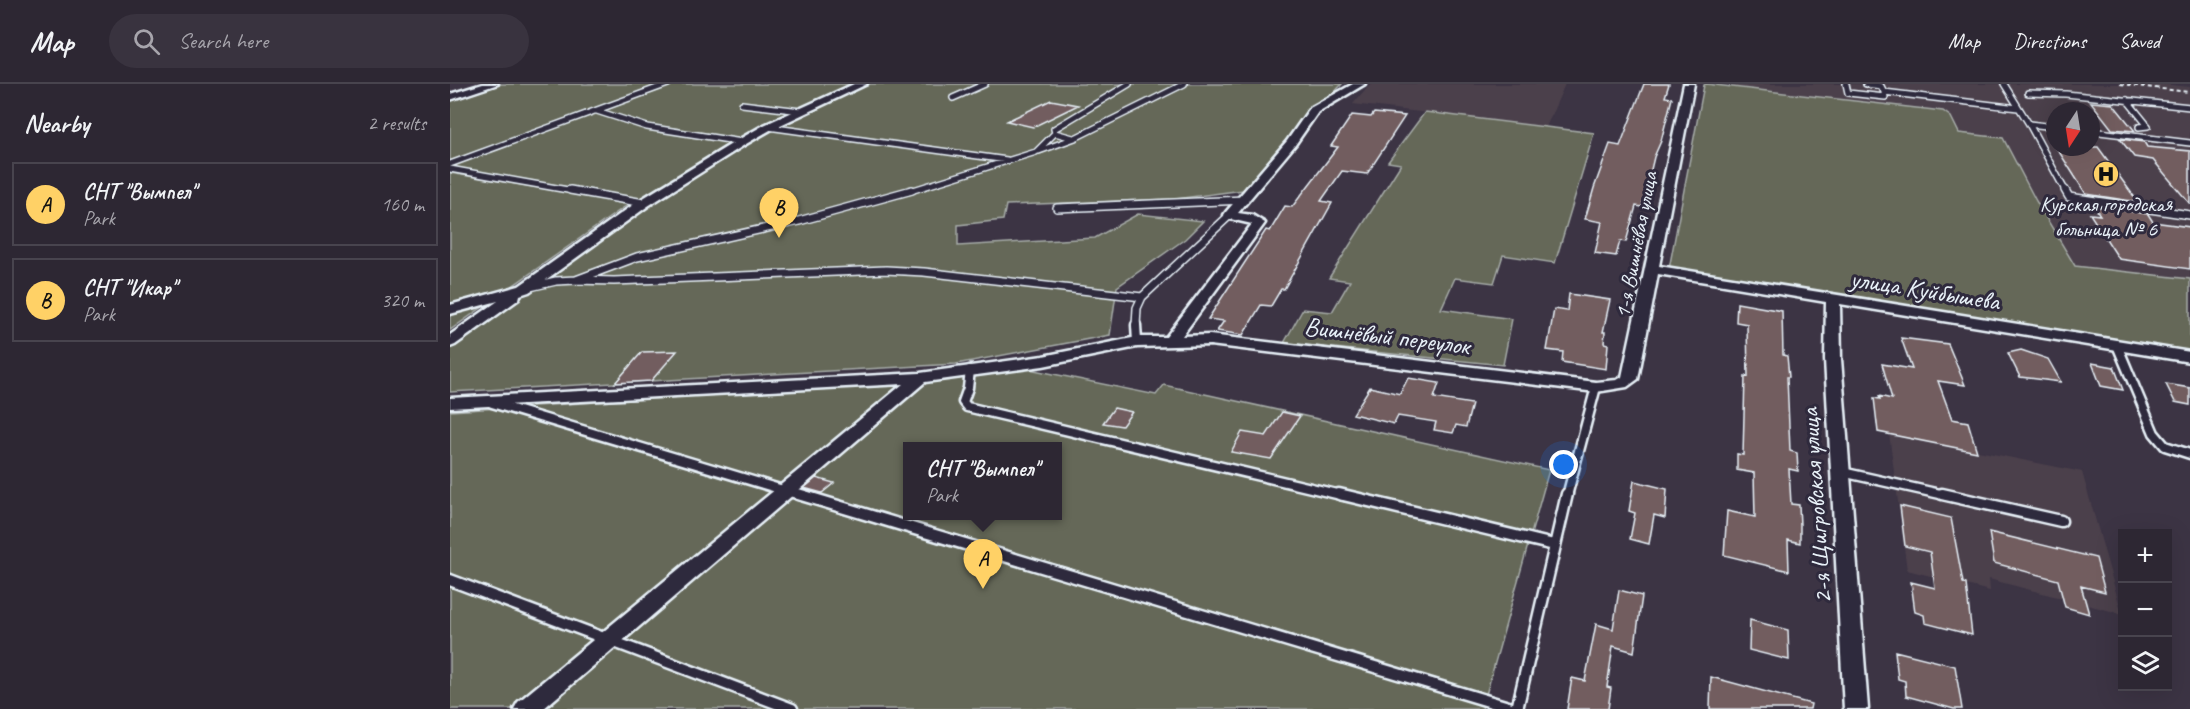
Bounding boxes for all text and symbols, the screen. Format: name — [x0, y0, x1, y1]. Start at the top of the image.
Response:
search box — [109, 14, 529, 68]
text: Map — [30, 24, 73, 59]
icon: search — [130, 25, 163, 58]
text: Search here — [178, 27, 268, 55]
text: Map — [1948, 28, 1980, 54]
text: Directions — [2013, 28, 2086, 54]
text: Saved — [2119, 28, 2160, 54]
north arrow — [2046, 102, 2100, 156]
text: Nearby — [24, 107, 89, 140]
text: 2 results — [367, 111, 426, 136]
hospital icon: Курская городская больница № 6 — [2091, 159, 2121, 189]
street label: 1-я Вишнёвая улица — [1608, 168, 1664, 321]
text: СНТ "Вымпел" — [83, 178, 196, 206]
pin: B — [760, 188, 798, 238]
place label: Курская городская больница № 6 — [2040, 190, 2173, 243]
text: A — [40, 192, 51, 217]
text: 160 m — [381, 192, 424, 217]
text: Park — [83, 206, 115, 231]
street label: улица Куйбышева — [1846, 262, 2003, 318]
text: СНТ "Икар" — [83, 274, 176, 302]
text: B — [40, 288, 51, 313]
text: 320 m — [381, 288, 424, 313]
text: Park — [83, 302, 115, 327]
street label: Вишнёвый переулок — [1302, 309, 1474, 363]
street label: 2-я Щигровская улица — [1793, 405, 1839, 605]
popup — [903, 442, 1062, 520]
your location — [1549, 450, 1578, 479]
text: СНТ "Вымпел" — [926, 455, 1039, 483]
text: Park — [926, 483, 958, 508]
map controls — [2118, 529, 2172, 691]
button: + — [2118, 529, 2172, 583]
pin: A — [964, 540, 1002, 589]
button: − — [2118, 583, 2172, 637]
button: layers — [2118, 637, 2172, 691]

